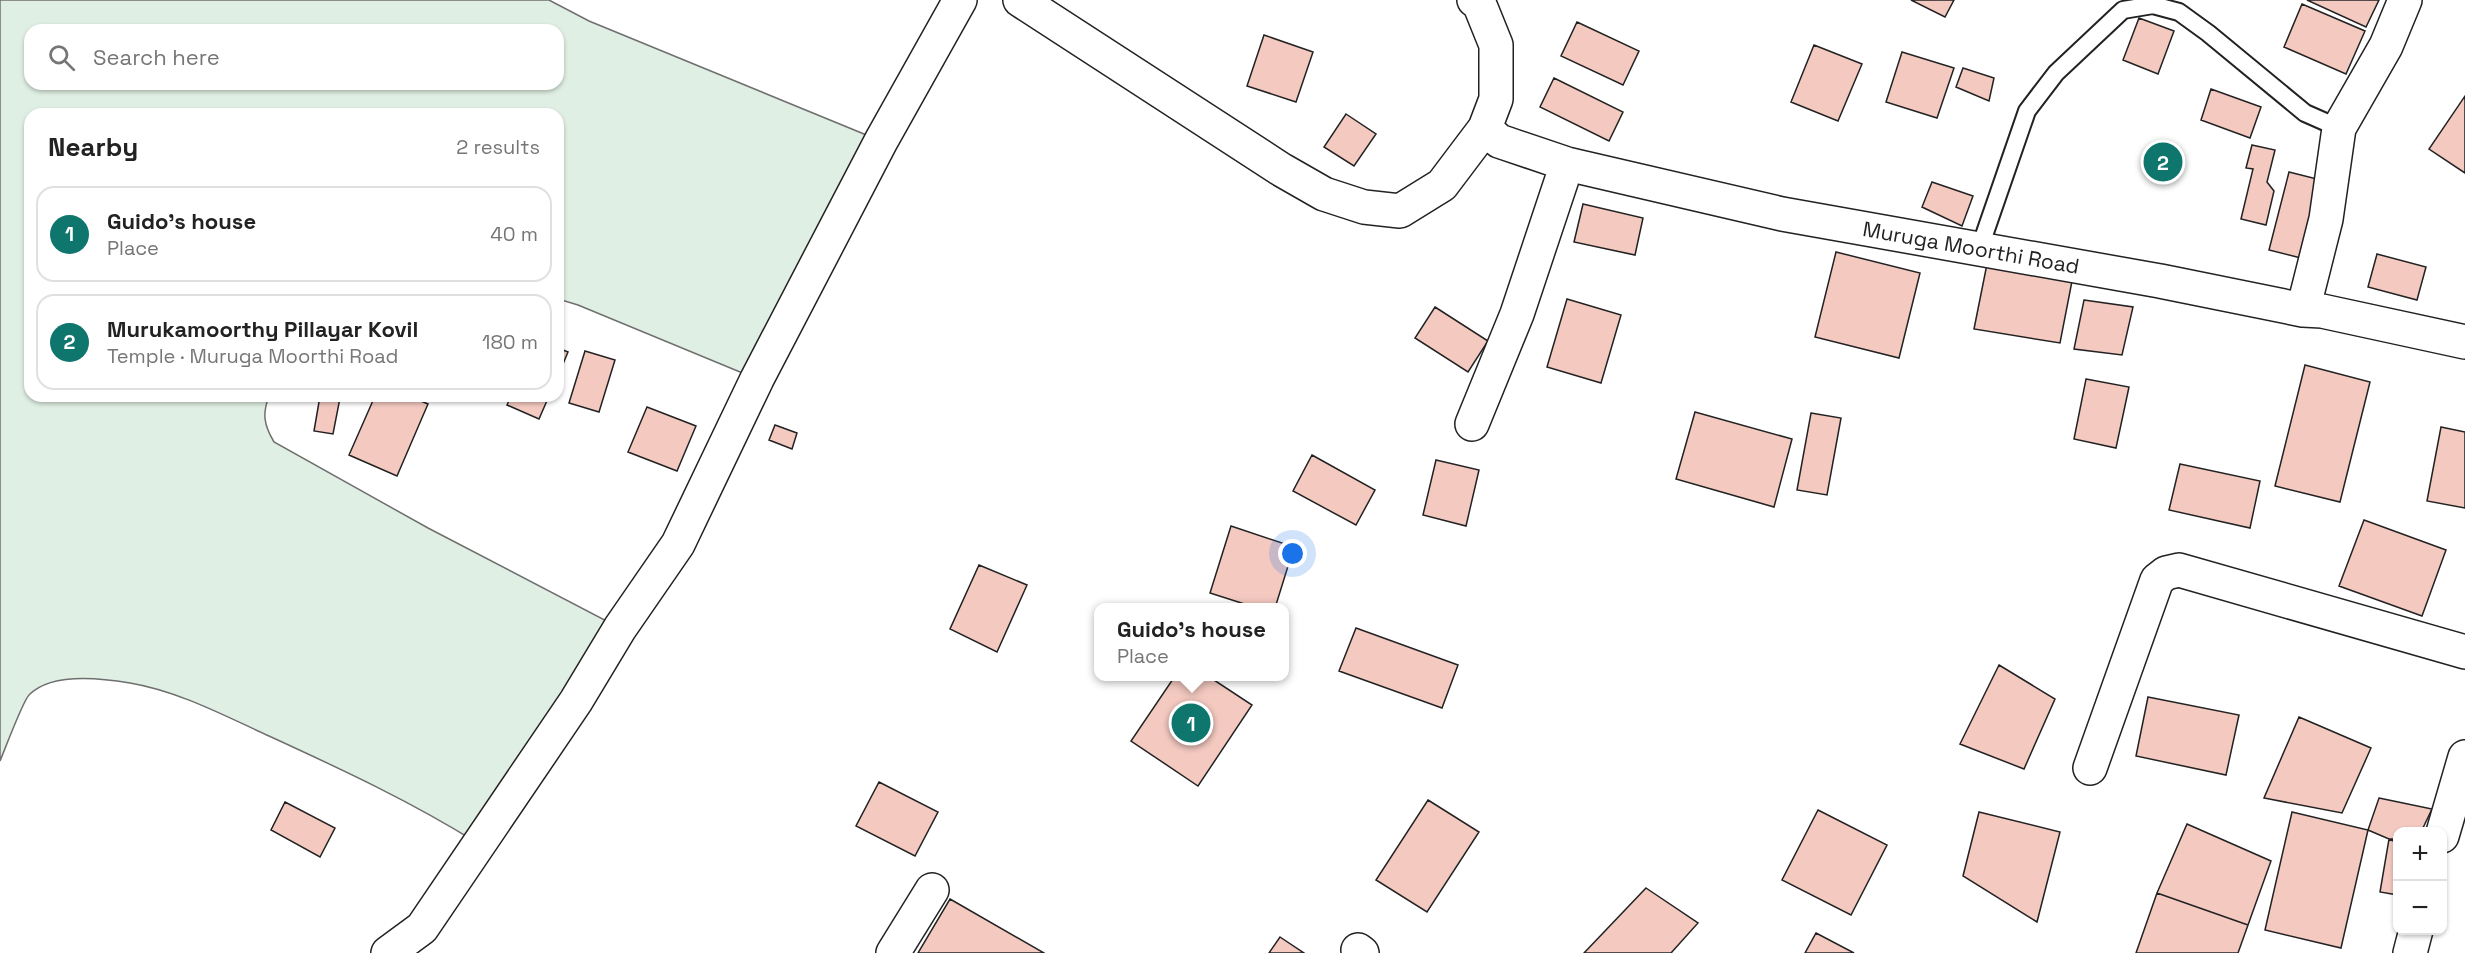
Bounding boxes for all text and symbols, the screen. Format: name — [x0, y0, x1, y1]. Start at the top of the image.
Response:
search box — [24, 24, 564, 90]
icon: search — [45, 41, 78, 74]
text: Search here — [93, 43, 220, 71]
text: Nearby — [48, 130, 138, 164]
text: 2 results — [456, 134, 540, 160]
pin: 2 — [2144, 140, 2182, 184]
text: Guido's house — [107, 207, 256, 235]
street label: Muruga Moorthi Road — [1861, 215, 2081, 280]
text: 1 — [65, 221, 74, 247]
text: 40 m — [490, 221, 538, 247]
text: Place — [107, 235, 159, 261]
text: Murukamoorthy Pillayar Kovil — [107, 315, 418, 343]
text: 2 — [64, 329, 75, 355]
text: 180 m — [482, 329, 538, 355]
text: Temple · Muruga Moorthi Road — [107, 343, 398, 369]
your location — [1278, 539, 1307, 568]
popup — [1094, 603, 1289, 681]
text: Guido's house — [1117, 615, 1266, 643]
text: Place — [1117, 643, 1169, 669]
pin: 1 — [1172, 700, 1210, 746]
map controls — [2393, 827, 2447, 935]
button: + — [2393, 827, 2447, 881]
button: − — [2393, 881, 2447, 935]

